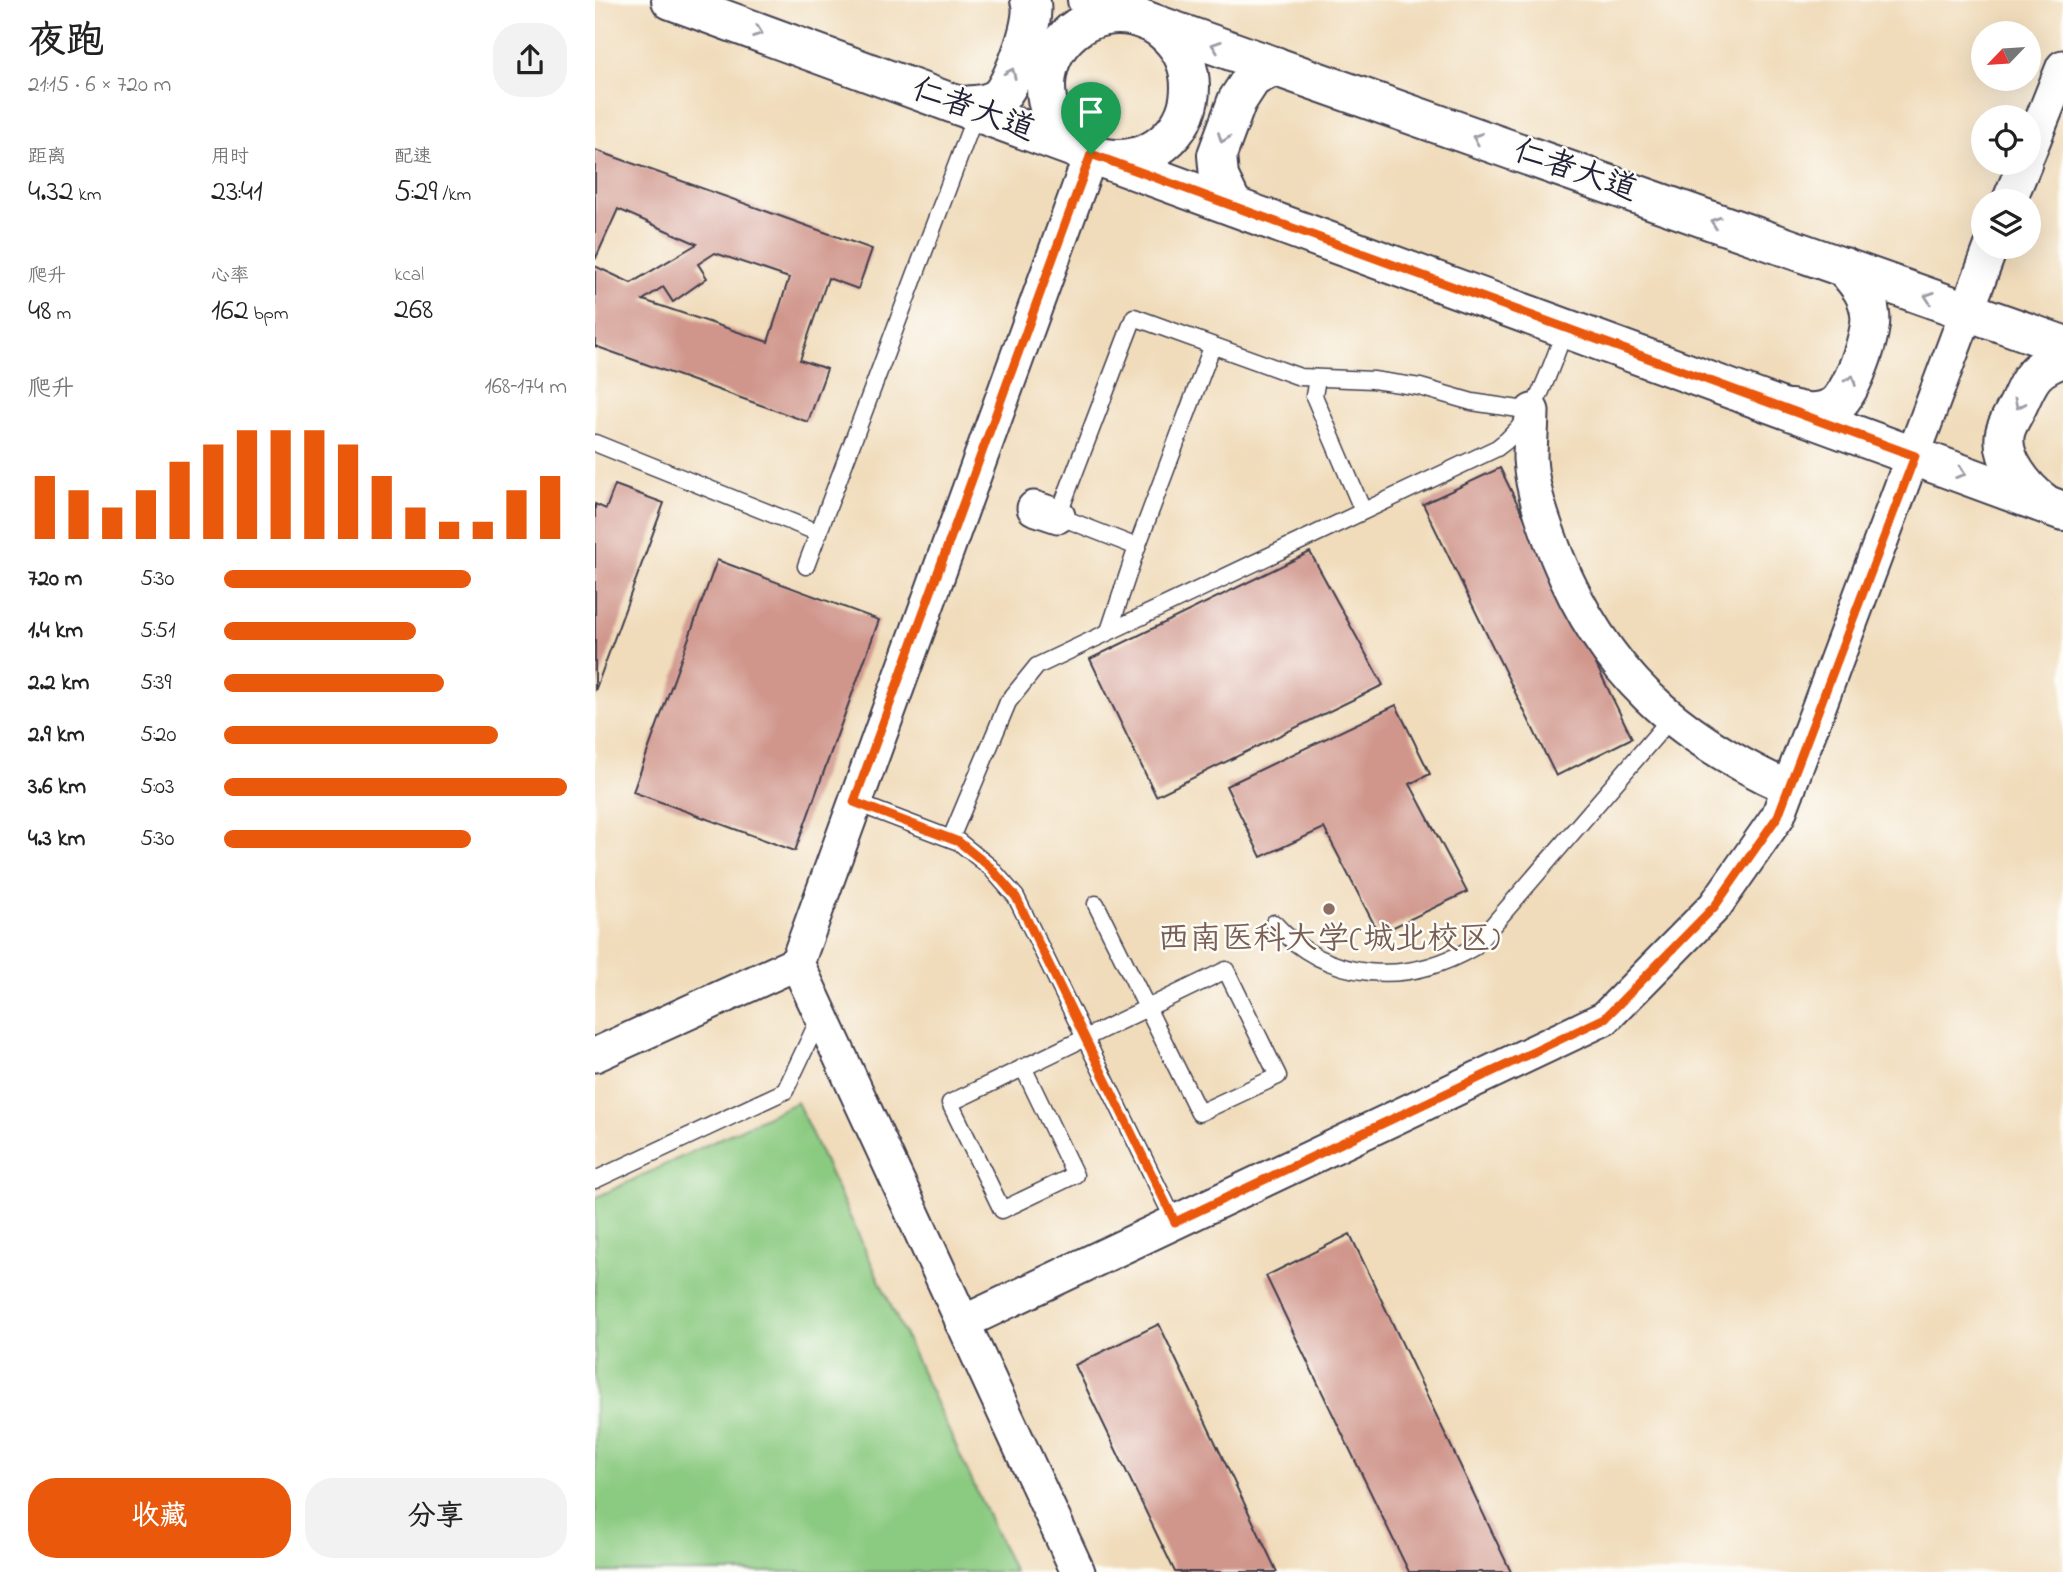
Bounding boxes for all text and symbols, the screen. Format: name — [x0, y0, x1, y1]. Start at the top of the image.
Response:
text: 夜跑 — [28, 15, 104, 71]
north arrow — [1971, 21, 2041, 91]
map controls — [1971, 21, 2041, 259]
button: share — [493, 23, 567, 97]
one-way arrow — [752, 24, 764, 38]
one-way arrow — [1211, 40, 1223, 54]
street label: 仁者大道 — [905, 67, 1041, 155]
one-way arrow — [1003, 67, 1017, 80]
text: 21:15 · 6 × 720 m — [28, 69, 171, 102]
pin — [1061, 82, 1121, 154]
icon: arrive — [1072, 93, 1110, 131]
button: locate — [1971, 105, 2041, 175]
street label: 仁者大道 — [1507, 129, 1643, 215]
one-way arrow — [1217, 132, 1231, 144]
one-way arrow — [1472, 132, 1484, 146]
text: 距离 — [28, 144, 66, 171]
text: 用时 — [211, 144, 249, 171]
text: 配速 — [394, 144, 432, 171]
text: 4.32 — [28, 171, 74, 215]
text: 23:41 — [211, 171, 263, 215]
text: 5:29 — [394, 171, 438, 215]
text: km — [74, 182, 102, 209]
text: /km — [438, 182, 471, 209]
button: layers — [1971, 189, 2041, 259]
one-way arrow — [1709, 216, 1721, 230]
text: kcal — [394, 262, 424, 289]
text: 爬升 — [28, 263, 66, 290]
text: 心率 — [211, 263, 249, 290]
text: 268 — [394, 289, 433, 333]
text: 48 — [28, 290, 52, 334]
text: 162 — [211, 290, 249, 334]
one-way arrow — [1924, 291, 1936, 305]
text: m — [52, 301, 71, 328]
text: bpm — [249, 301, 289, 328]
text: 168–174 m — [484, 371, 567, 404]
text: 爬升 — [28, 373, 74, 406]
one-way arrow — [1843, 375, 1857, 387]
one-way arrow — [2013, 397, 2027, 409]
one-way arrow — [1954, 465, 1966, 479]
text: 720 m — [28, 563, 82, 596]
text: 5:30 — [140, 563, 175, 596]
text: 1.4 km — [28, 615, 83, 648]
text: 5:51 — [140, 615, 176, 648]
text: 2.2 km — [28, 667, 89, 700]
text: 5:39 — [140, 667, 172, 700]
text: 2.9 km — [28, 719, 85, 752]
text: 5:20 — [140, 719, 176, 752]
text: 3.6 km — [28, 771, 86, 804]
text: 5:03 — [140, 771, 175, 804]
text: 4.3 km — [28, 823, 85, 856]
text: 5:30 — [140, 823, 175, 856]
marker: 西南医科大学(城北校区) — [1321, 901, 1337, 917]
place label: 西南医科大学(城北校区) — [1158, 917, 1500, 964]
button: 收藏 — [28, 1478, 291, 1558]
button: 分享 — [305, 1478, 567, 1558]

